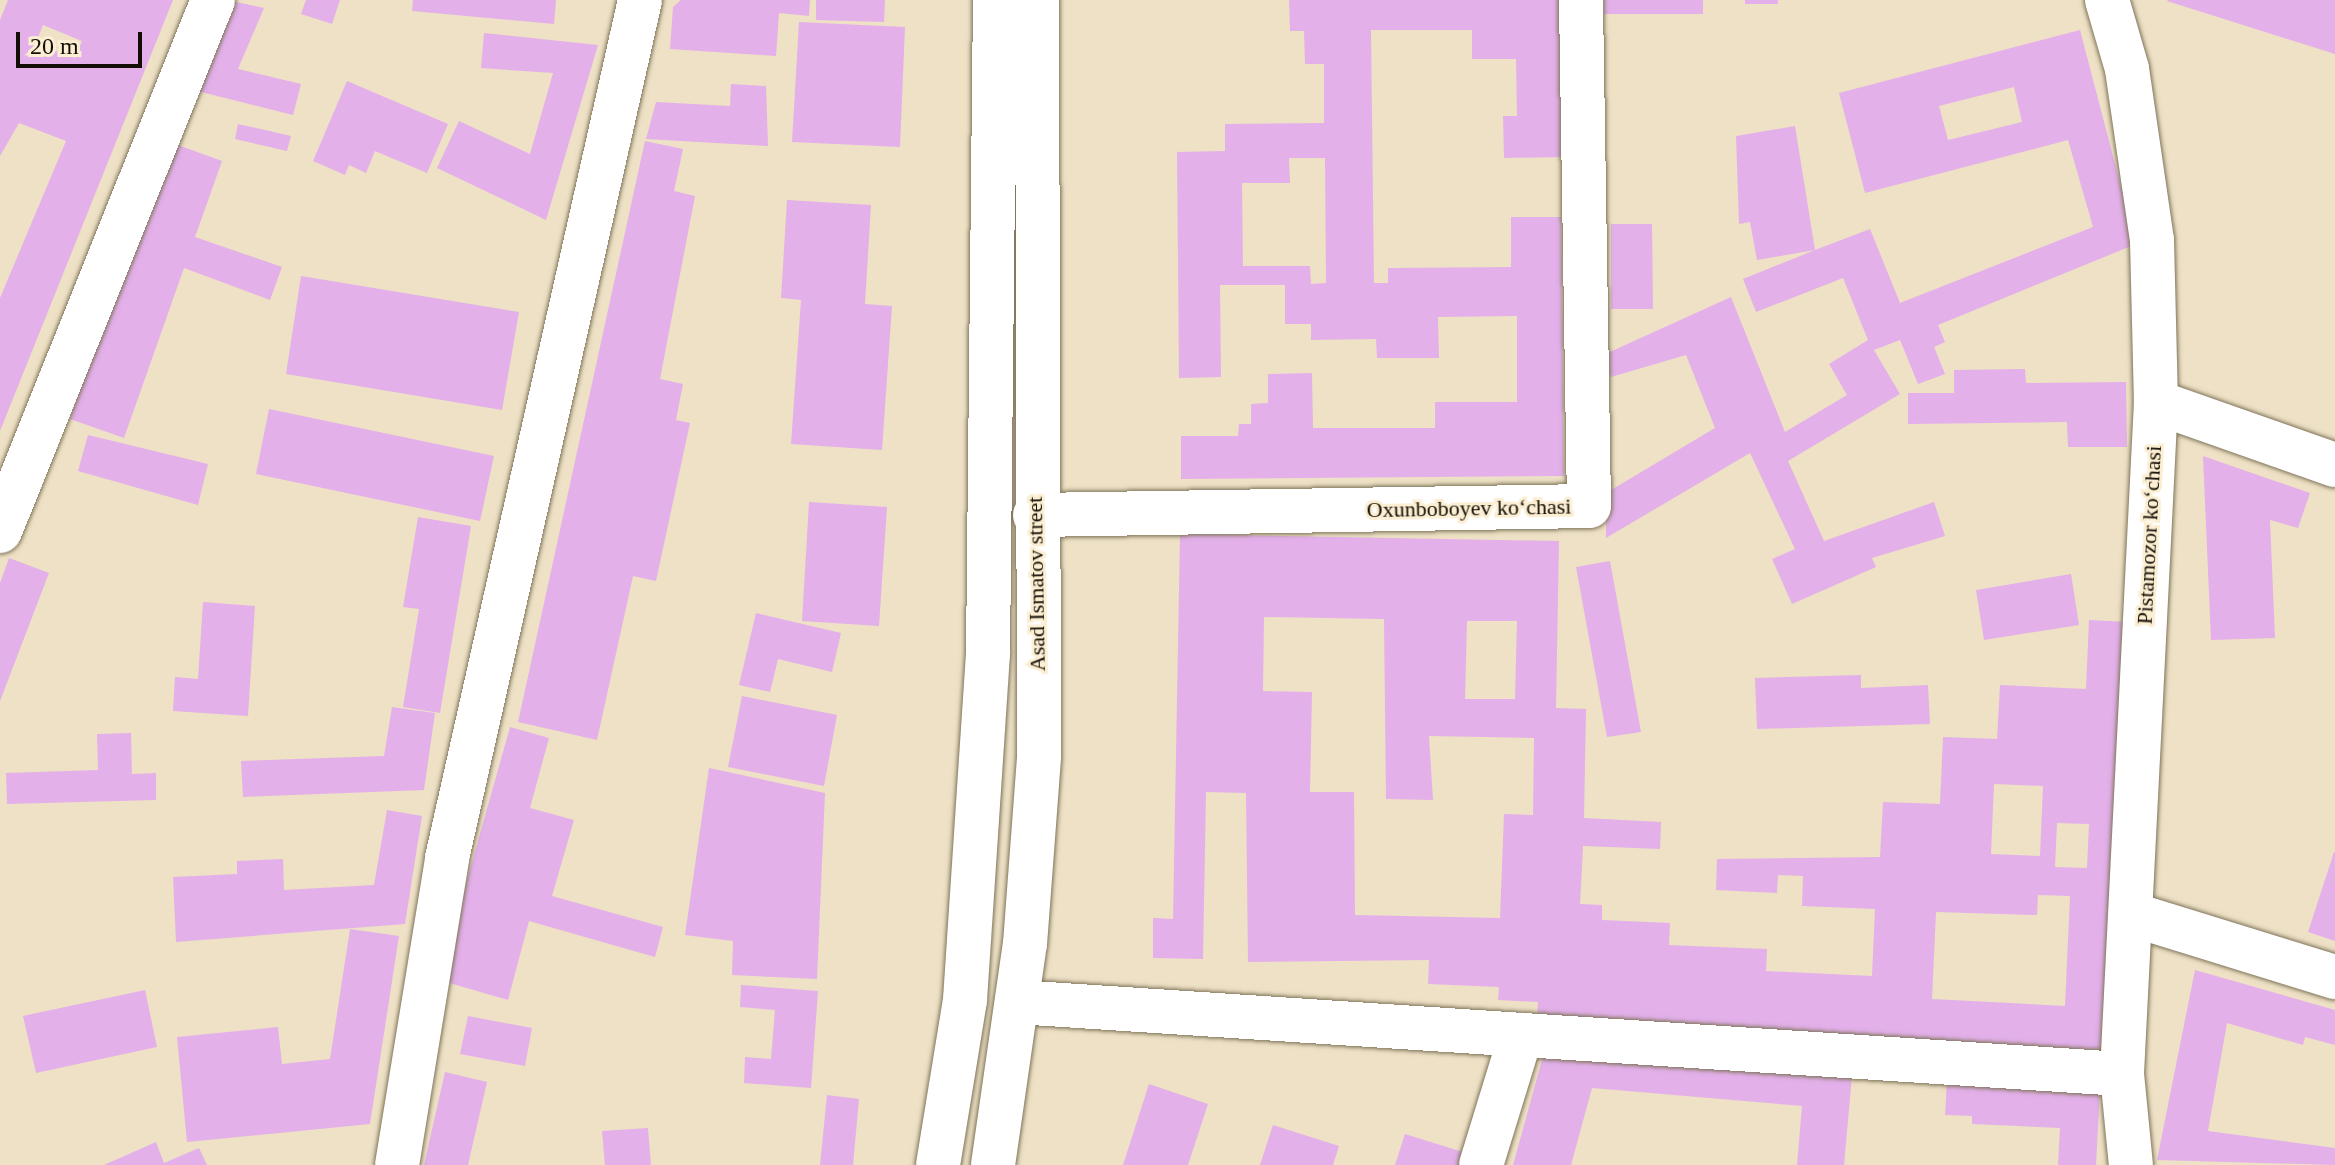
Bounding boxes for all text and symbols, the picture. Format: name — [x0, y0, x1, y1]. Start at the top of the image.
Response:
scale bar — [20, 16, 146, 66]
text: 20 m — [30, 33, 79, 59]
street label: Pistamozor koʻchasi — [2131, 445, 2167, 625]
street label: Oxunboboyev koʻchasi — [1366, 493, 1572, 523]
street label: Asad Ismatov street — [1021, 496, 1051, 672]

